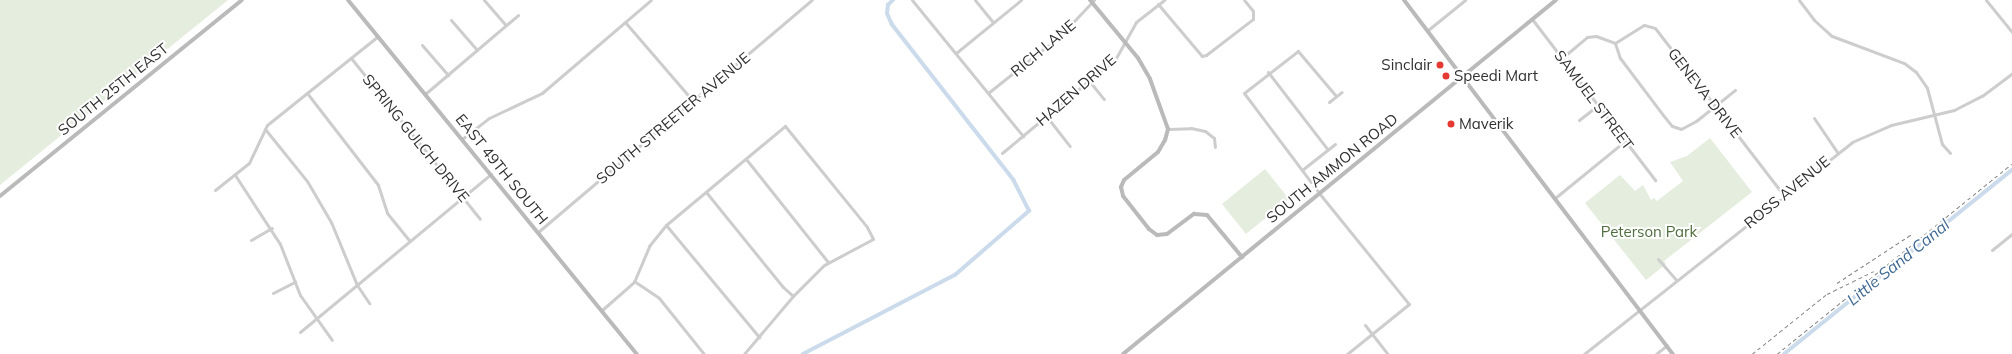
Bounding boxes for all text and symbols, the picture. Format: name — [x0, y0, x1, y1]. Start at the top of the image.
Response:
street label: RICH LANE — [1007, 16, 1079, 80]
street label: SOUTH 25TH EAST — [54, 39, 172, 139]
street label: GENEVA DRIVE — [1664, 44, 1746, 142]
street label: SAMUEL STREET — [1551, 47, 1637, 153]
street label: SOUTH STREETER AVENUE — [593, 48, 753, 188]
street label: HAZEN DRIVE — [1032, 50, 1120, 130]
place label: Sinclair — [1381, 56, 1432, 74]
marker: Sinclair — [1435, 60, 1445, 70]
place label: Speedi Mart — [1454, 67, 1538, 85]
street label: SPRING GULCH DRIVE — [359, 70, 473, 206]
marker: Speedi Mart — [1441, 71, 1451, 81]
street label: SOUTH AMMON ROAD — [1263, 109, 1401, 227]
street label: EAST 49TH SOUTH — [452, 110, 552, 228]
place label: Maverik — [1459, 115, 1514, 133]
marker: Maverik — [1446, 119, 1456, 129]
street label: ROSS AVENUE — [1741, 152, 1833, 232]
water label: Little Sand Canal — [1843, 215, 1953, 309]
park label: Peterson Park — [1601, 223, 1697, 241]

